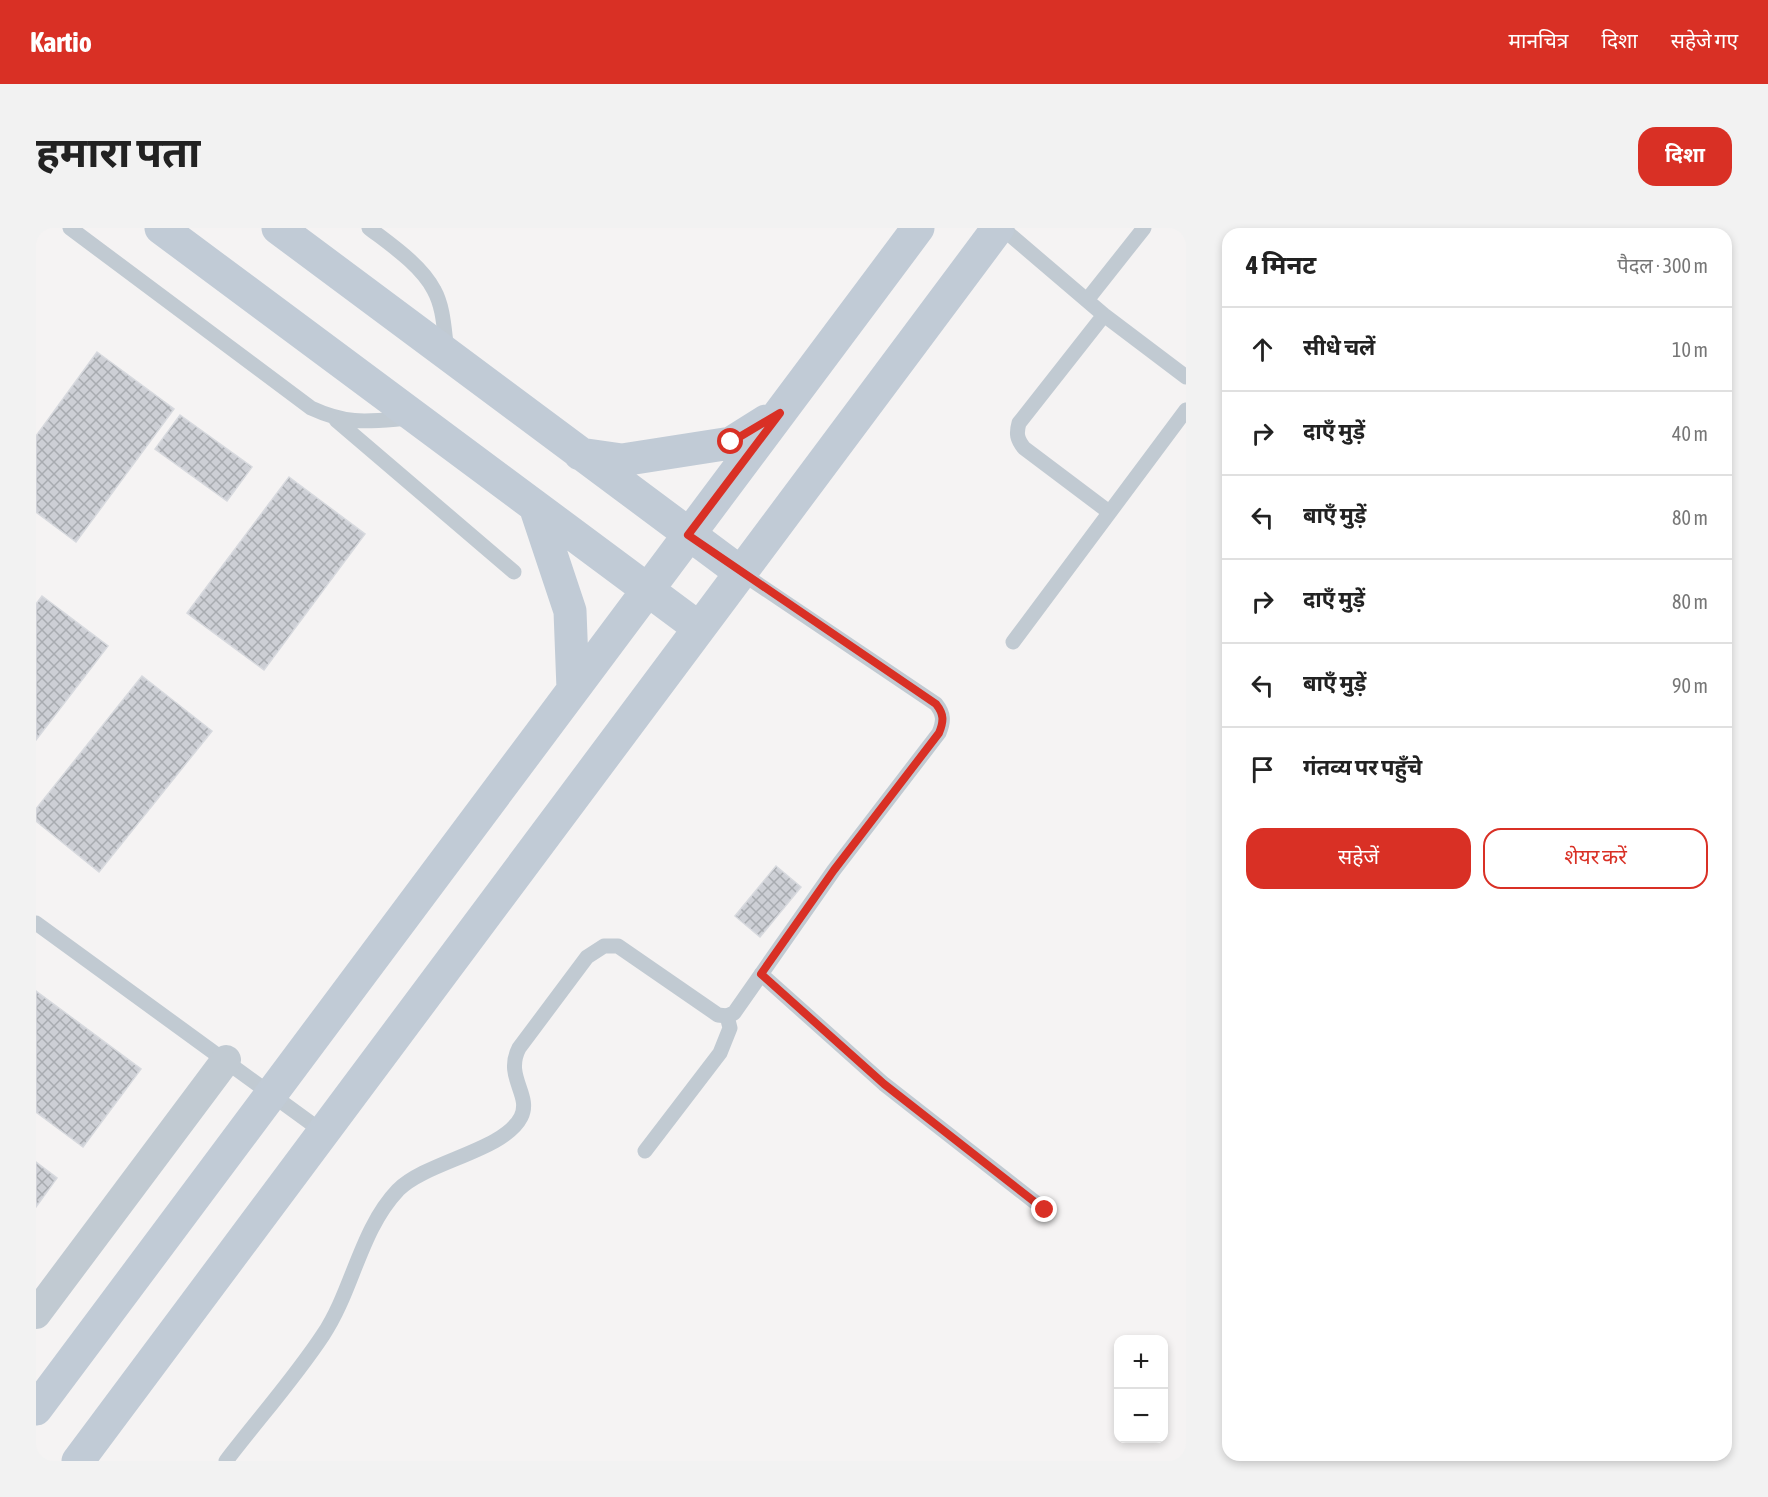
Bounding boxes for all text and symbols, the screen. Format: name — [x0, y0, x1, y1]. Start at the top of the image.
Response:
text: Kartio — [30, 26, 92, 58]
text: मानचित्र — [1508, 28, 1568, 52]
text: दिशा — [1601, 28, 1638, 52]
text: सहेजे गए — [1671, 28, 1738, 52]
button: दिशा — [1638, 127, 1732, 186]
text: हमारा पता — [36, 128, 200, 176]
text: 4 मिनट — [1246, 250, 1316, 280]
text: पैदल · 300 m — [1617, 254, 1708, 277]
icon: ahead — [1246, 333, 1279, 366]
text: सीधे चलें — [1303, 334, 1375, 360]
text: 10 m — [1672, 338, 1708, 361]
icon: right — [1246, 417, 1279, 450]
text: दाएँ मुड़ें — [1303, 418, 1365, 444]
text: 40 m — [1672, 422, 1708, 445]
route start — [717, 428, 743, 454]
icon: left — [1246, 501, 1279, 534]
text: बाएँ मुड़ें — [1303, 502, 1366, 528]
text: 80 m — [1672, 506, 1708, 529]
icon: right — [1246, 585, 1279, 618]
text: दाएँ मुड़ें — [1303, 586, 1365, 612]
text: 80 m — [1672, 590, 1708, 613]
icon: left — [1246, 669, 1279, 702]
text: बाएँ मुड़ें — [1303, 670, 1366, 696]
text: 90 m — [1672, 674, 1708, 697]
icon: arrive — [1246, 753, 1279, 786]
text: गंतव्य पर पहुँचे — [1303, 754, 1422, 780]
button: सहेजें — [1246, 828, 1471, 889]
button: शेयर करें — [1483, 828, 1708, 889]
route end — [1031, 1196, 1057, 1222]
map controls — [1114, 1335, 1168, 1443]
button: + — [1114, 1335, 1168, 1389]
button: − — [1114, 1389, 1168, 1443]

